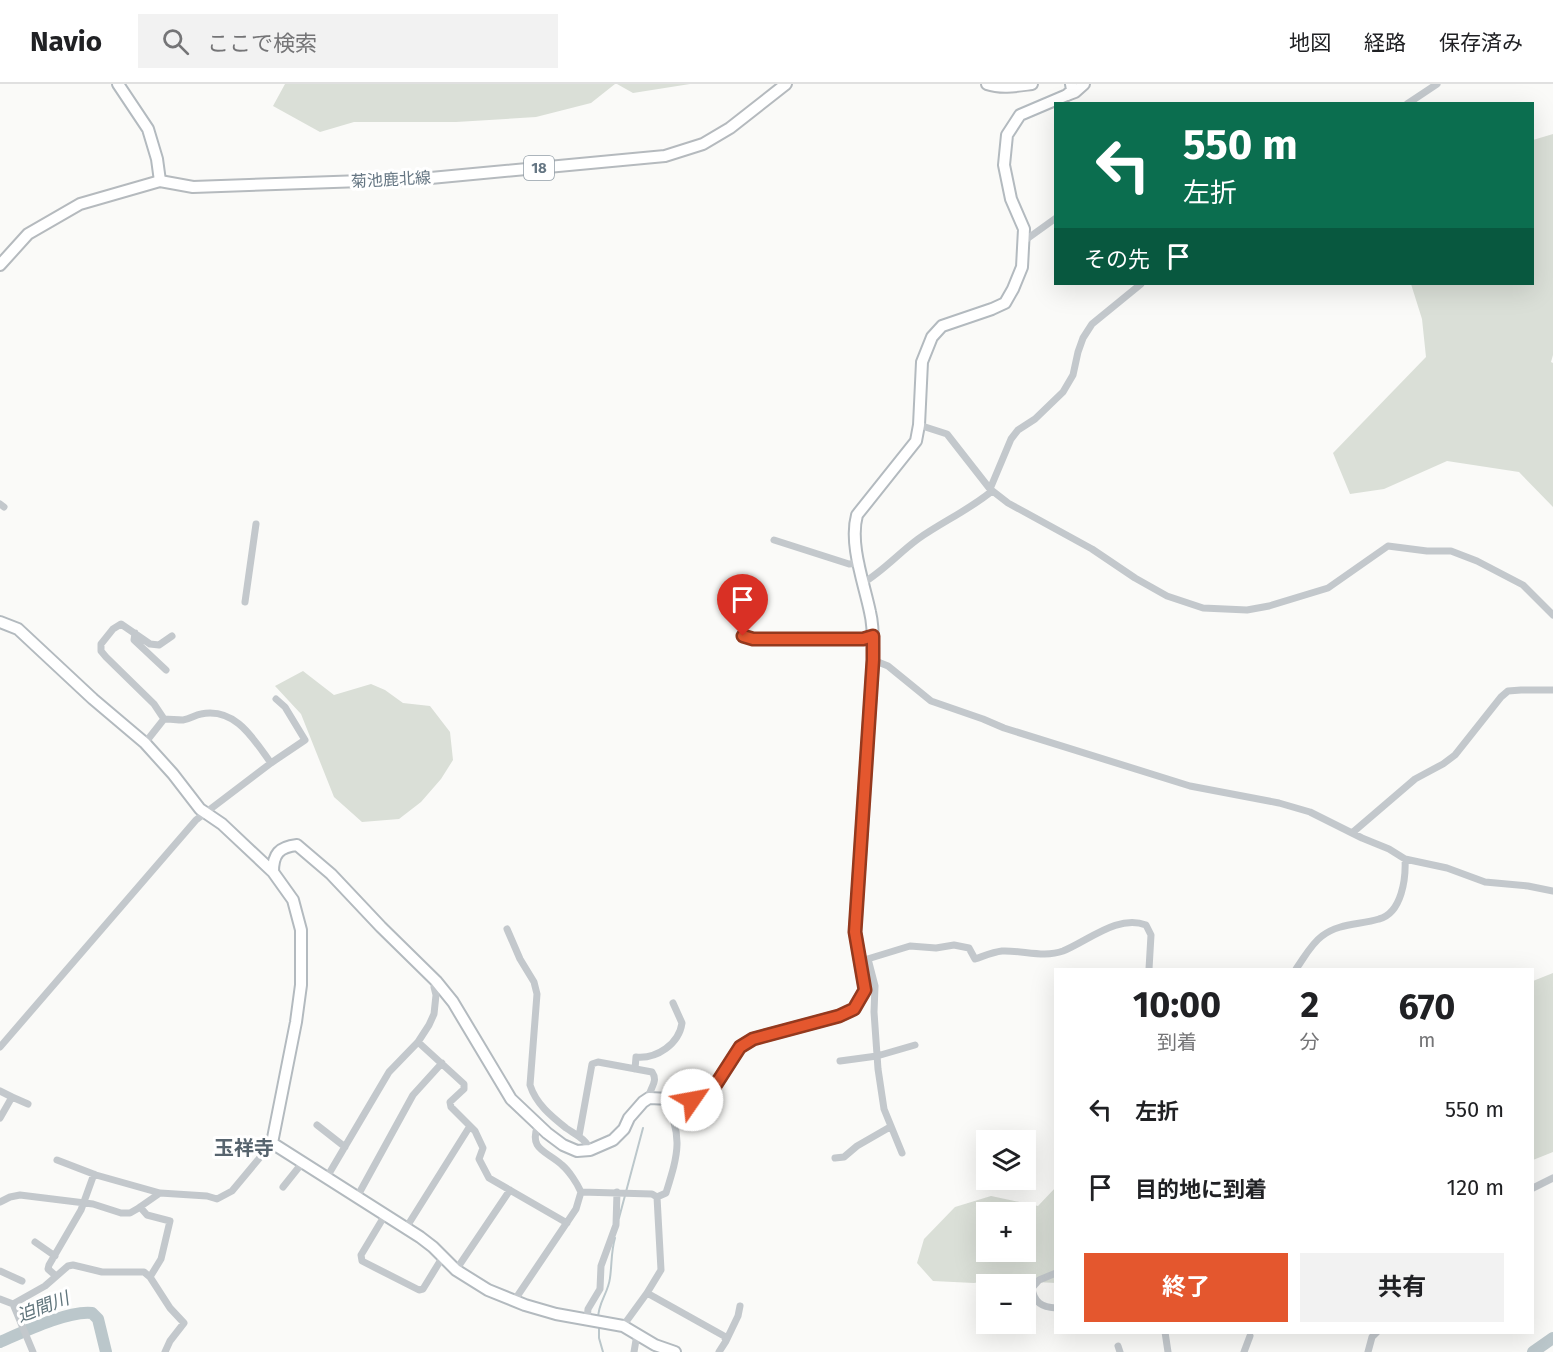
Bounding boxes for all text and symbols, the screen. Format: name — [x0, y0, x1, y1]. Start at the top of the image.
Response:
search box — [138, 14, 558, 68]
text: Navio — [30, 25, 102, 58]
icon: search — [159, 25, 192, 58]
text: ここで検索 — [207, 30, 317, 57]
text: 地図 — [1289, 30, 1331, 56]
text: 経路 — [1364, 30, 1406, 56]
text: 保存済み — [1439, 30, 1523, 56]
text: 550 m — [1183, 120, 1298, 170]
icon: left — [1084, 126, 1162, 204]
road number: 18 — [524, 156, 554, 180]
street label: 菊池鹿北線 — [351, 168, 431, 191]
text: 左折 — [1183, 177, 1237, 209]
icon: arrive — [1162, 240, 1195, 273]
text: その先 — [1084, 246, 1150, 273]
pin — [717, 574, 768, 636]
icon: arrive — [726, 583, 759, 616]
text: 10:00 — [1133, 983, 1221, 1027]
text: 2 — [1300, 983, 1319, 1027]
text: 670 — [1398, 985, 1455, 1029]
text: m — [1418, 1028, 1435, 1052]
text: 到着 — [1157, 1030, 1197, 1054]
text: 分 — [1300, 1030, 1320, 1054]
position arrow — [660, 1068, 724, 1132]
icon: left — [1084, 1093, 1117, 1126]
text: 550 m — [1445, 1096, 1504, 1123]
text: 左折 — [1135, 1098, 1179, 1125]
map controls — [976, 1130, 1036, 1334]
button: layers — [976, 1130, 1036, 1190]
district label: 玉祥寺 — [214, 1136, 274, 1160]
icon: arrive — [1084, 1171, 1117, 1204]
text: 120 m — [1447, 1174, 1504, 1201]
text: 目的地に到着 — [1135, 1176, 1267, 1203]
button: + — [976, 1202, 1036, 1262]
button: 終了 — [1084, 1253, 1288, 1322]
button: 共有 — [1300, 1253, 1504, 1322]
button: − — [976, 1274, 1036, 1334]
water label: 迫間川 — [14, 1286, 74, 1327]

